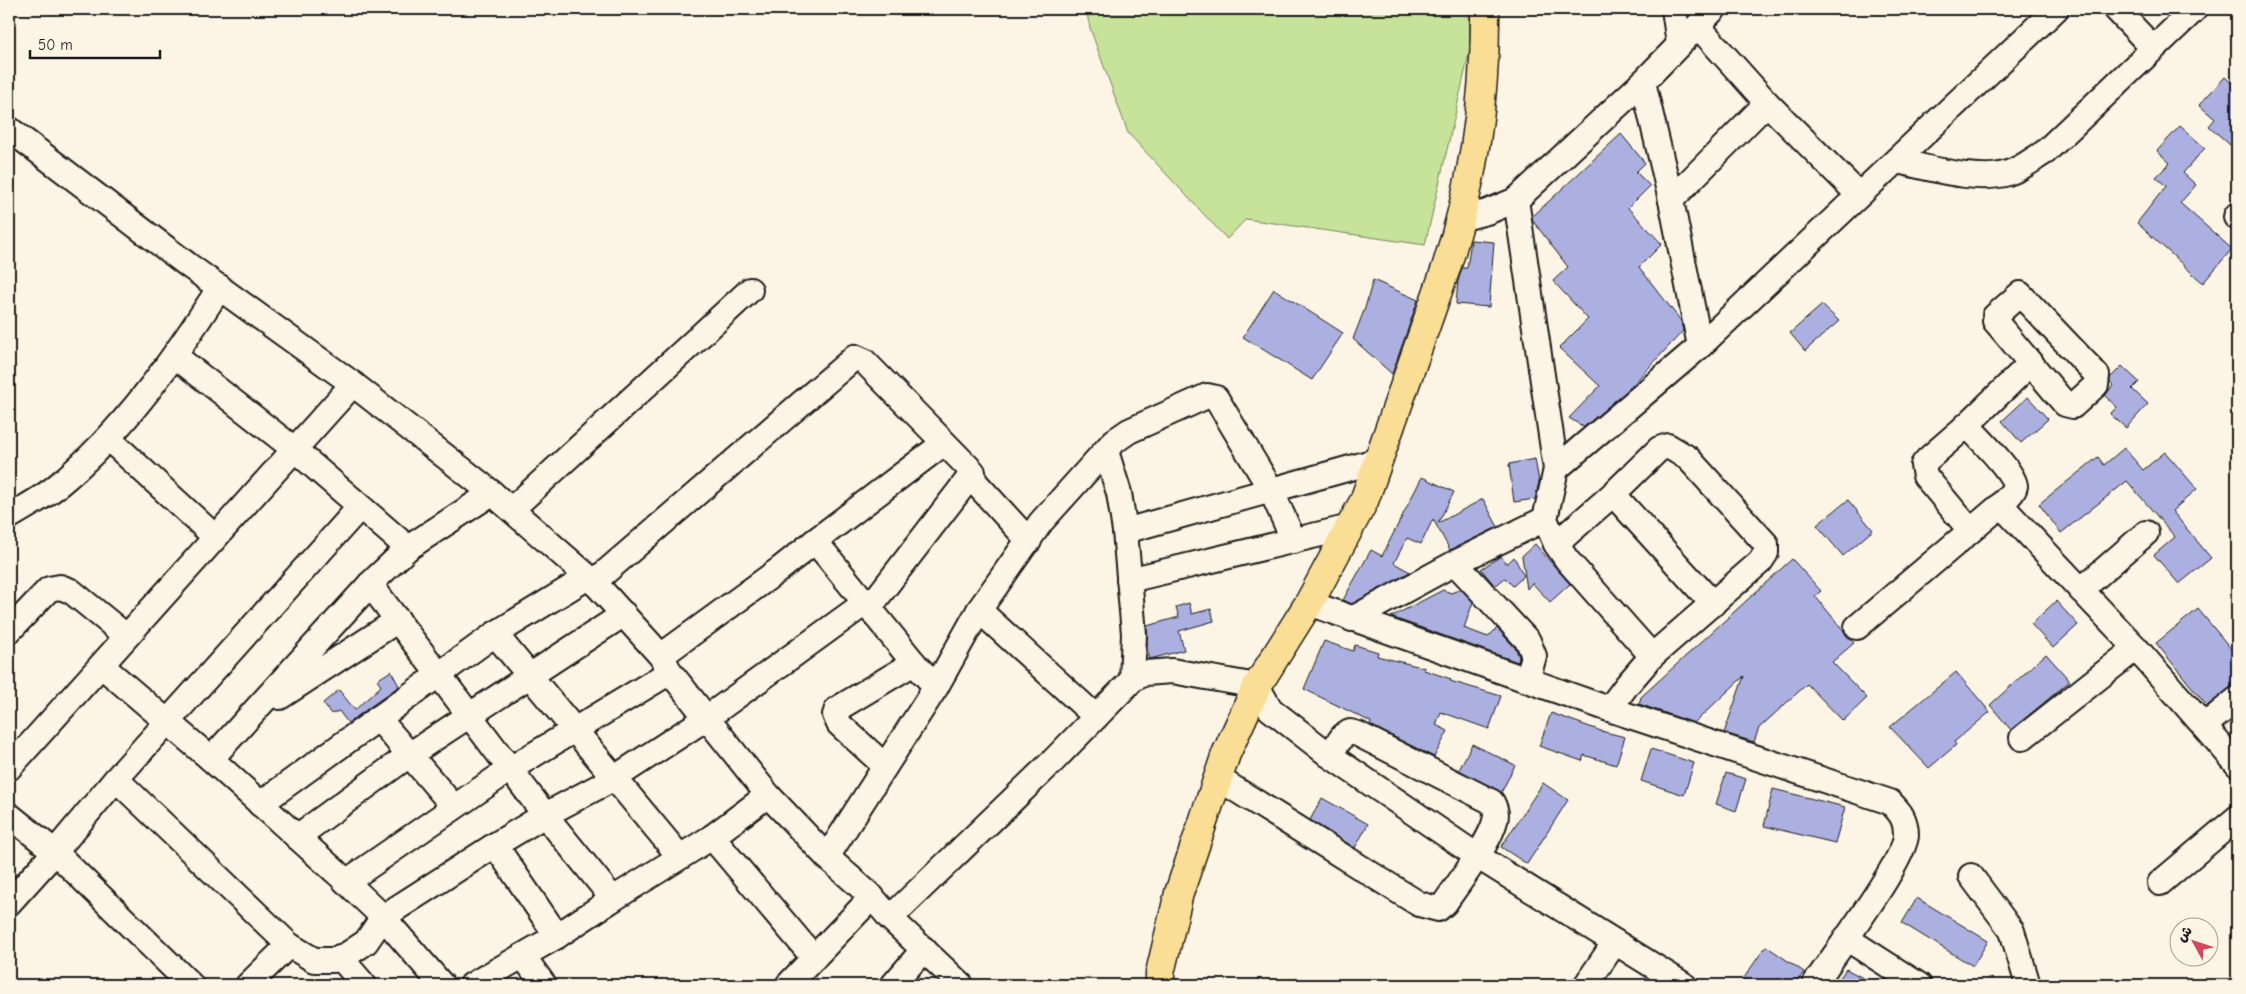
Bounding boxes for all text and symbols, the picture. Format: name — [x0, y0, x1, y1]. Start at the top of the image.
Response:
scale bar — [30, 28, 160, 60]
text: 50 m — [38, 36, 73, 54]
north arrow — [2168, 916, 2218, 966]
text: ش — [2173, 923, 2196, 945]

